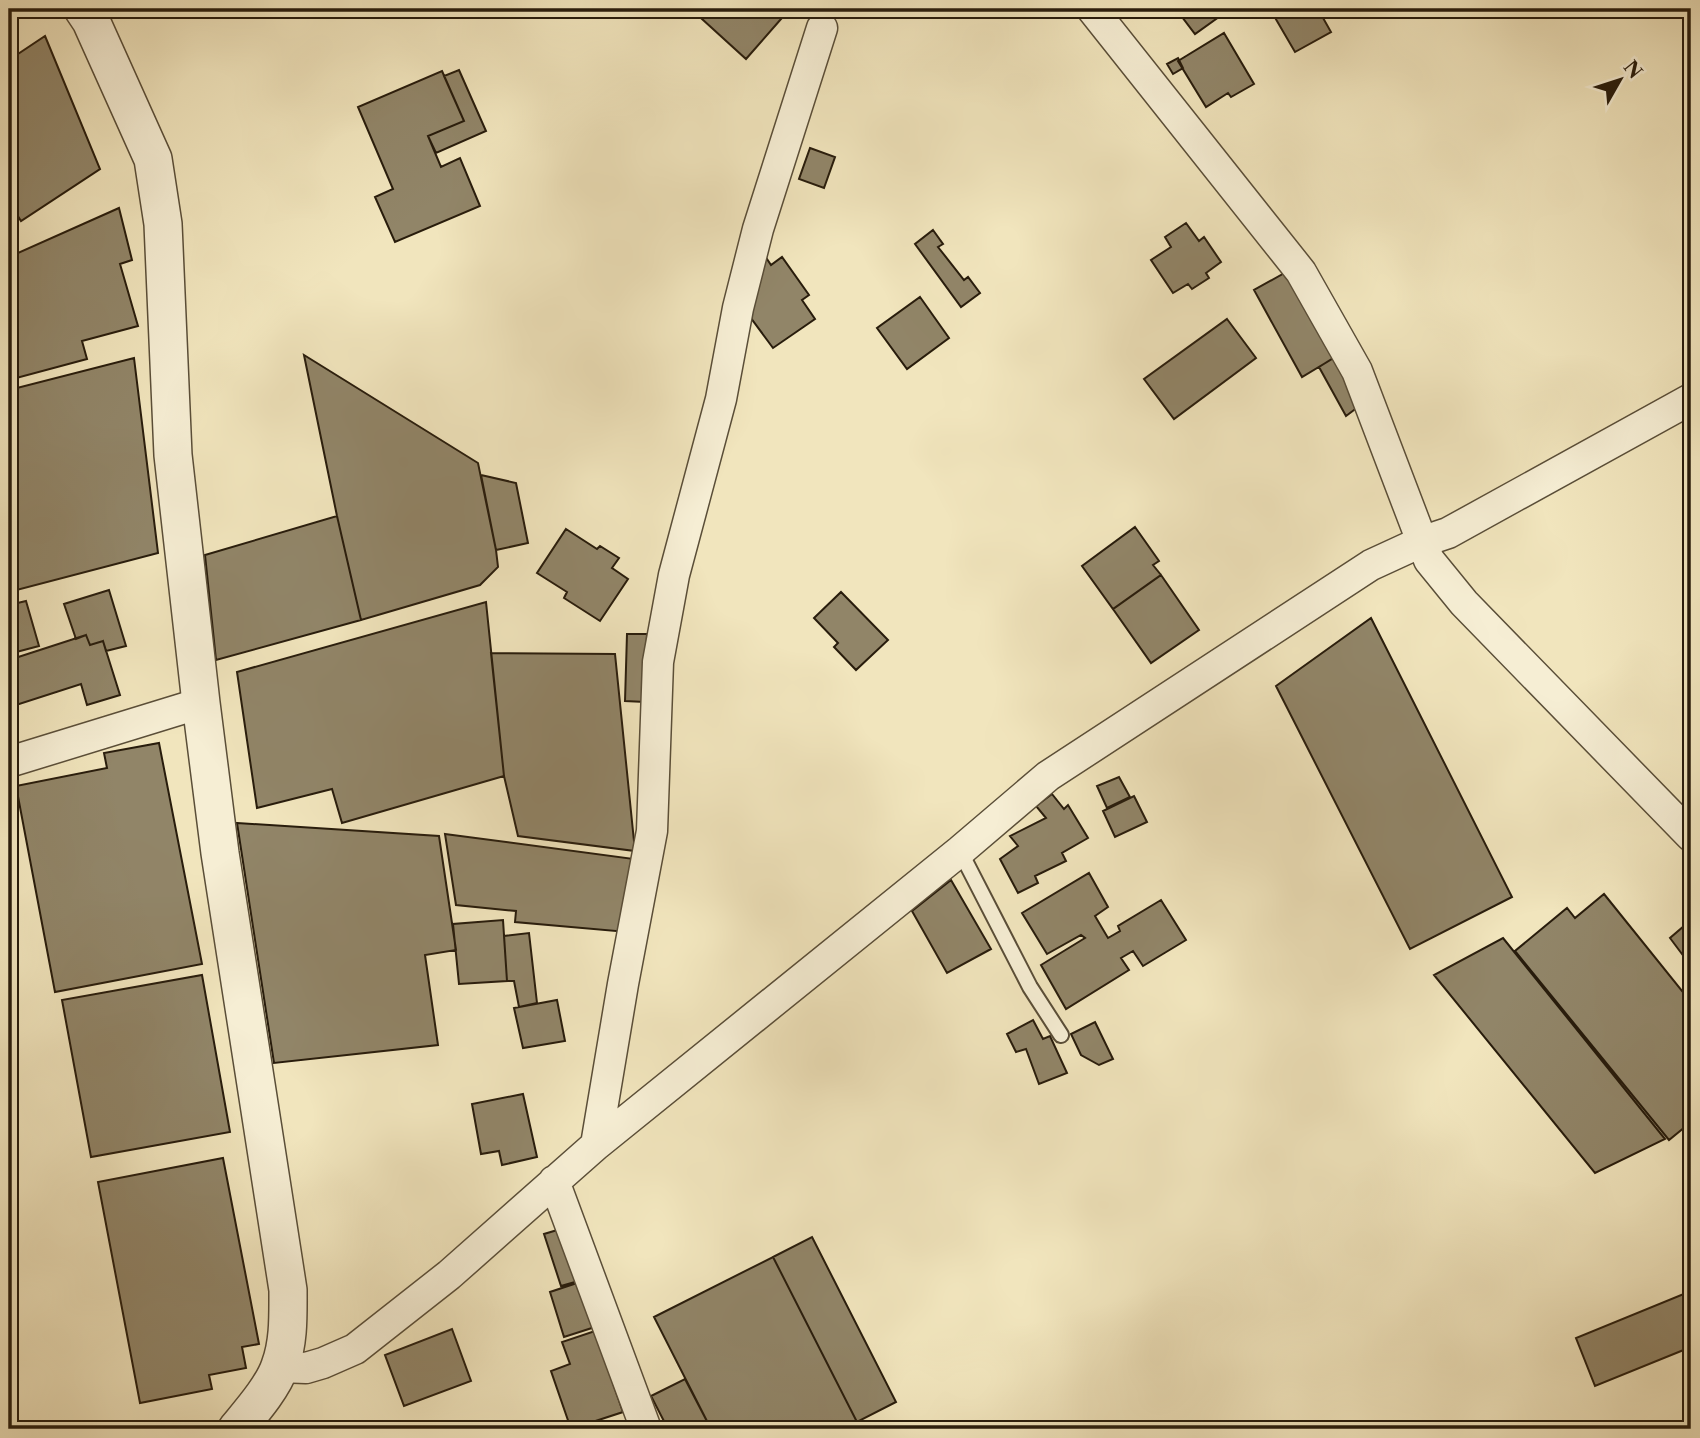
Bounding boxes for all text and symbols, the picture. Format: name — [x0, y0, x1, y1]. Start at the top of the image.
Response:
north arrow — [1584, 46, 1654, 116]
text: N — [1619, 56, 1647, 83]

